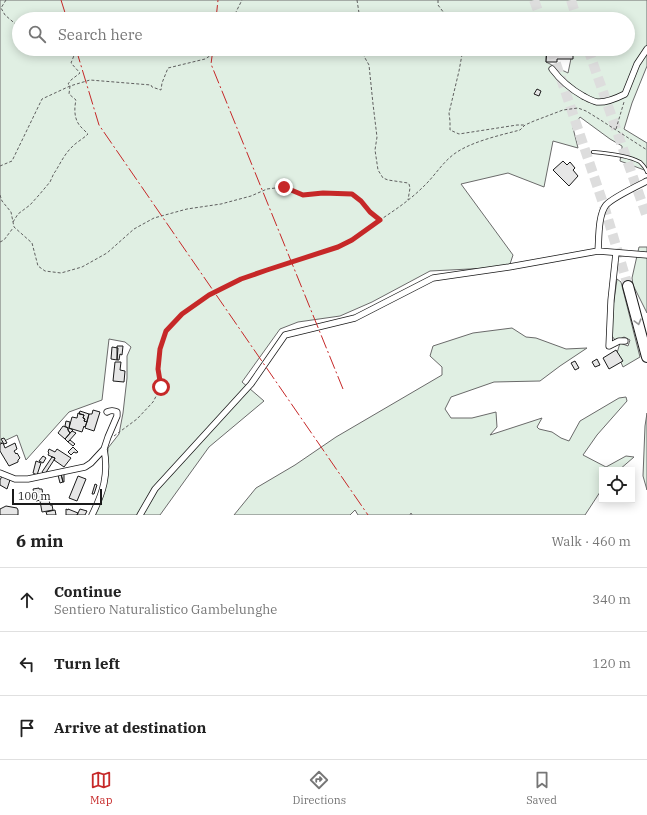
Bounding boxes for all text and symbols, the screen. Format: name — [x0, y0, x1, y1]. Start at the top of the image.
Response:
search box — [12, 12, 635, 56]
icon: search — [26, 23, 48, 45]
text: Search here — [58, 25, 143, 44]
route end — [275, 178, 293, 196]
one-way arrow — [633, 318, 641, 325]
route start — [152, 378, 170, 396]
map controls — [599, 467, 635, 503]
button: locate — [599, 467, 635, 503]
scale bar — [12, 487, 102, 506]
text: 100 m — [18, 489, 51, 503]
text: 6 min — [16, 530, 64, 552]
text: Walk · 460 m — [552, 533, 631, 550]
text: Continue — [54, 582, 121, 601]
icon: ahead — [16, 589, 38, 611]
text: 340 m — [592, 591, 631, 608]
text: Sentiero Naturalistico Gambelunghe — [54, 601, 277, 618]
icon: left — [16, 653, 38, 675]
text: Turn left — [54, 654, 120, 673]
text: 120 m — [592, 655, 631, 672]
icon: arrive — [16, 717, 38, 739]
text: Arrive at destination — [54, 718, 206, 737]
tab: Map — [90, 769, 112, 807]
tab: Directions — [292, 769, 346, 807]
tab: Saved — [526, 769, 557, 807]

